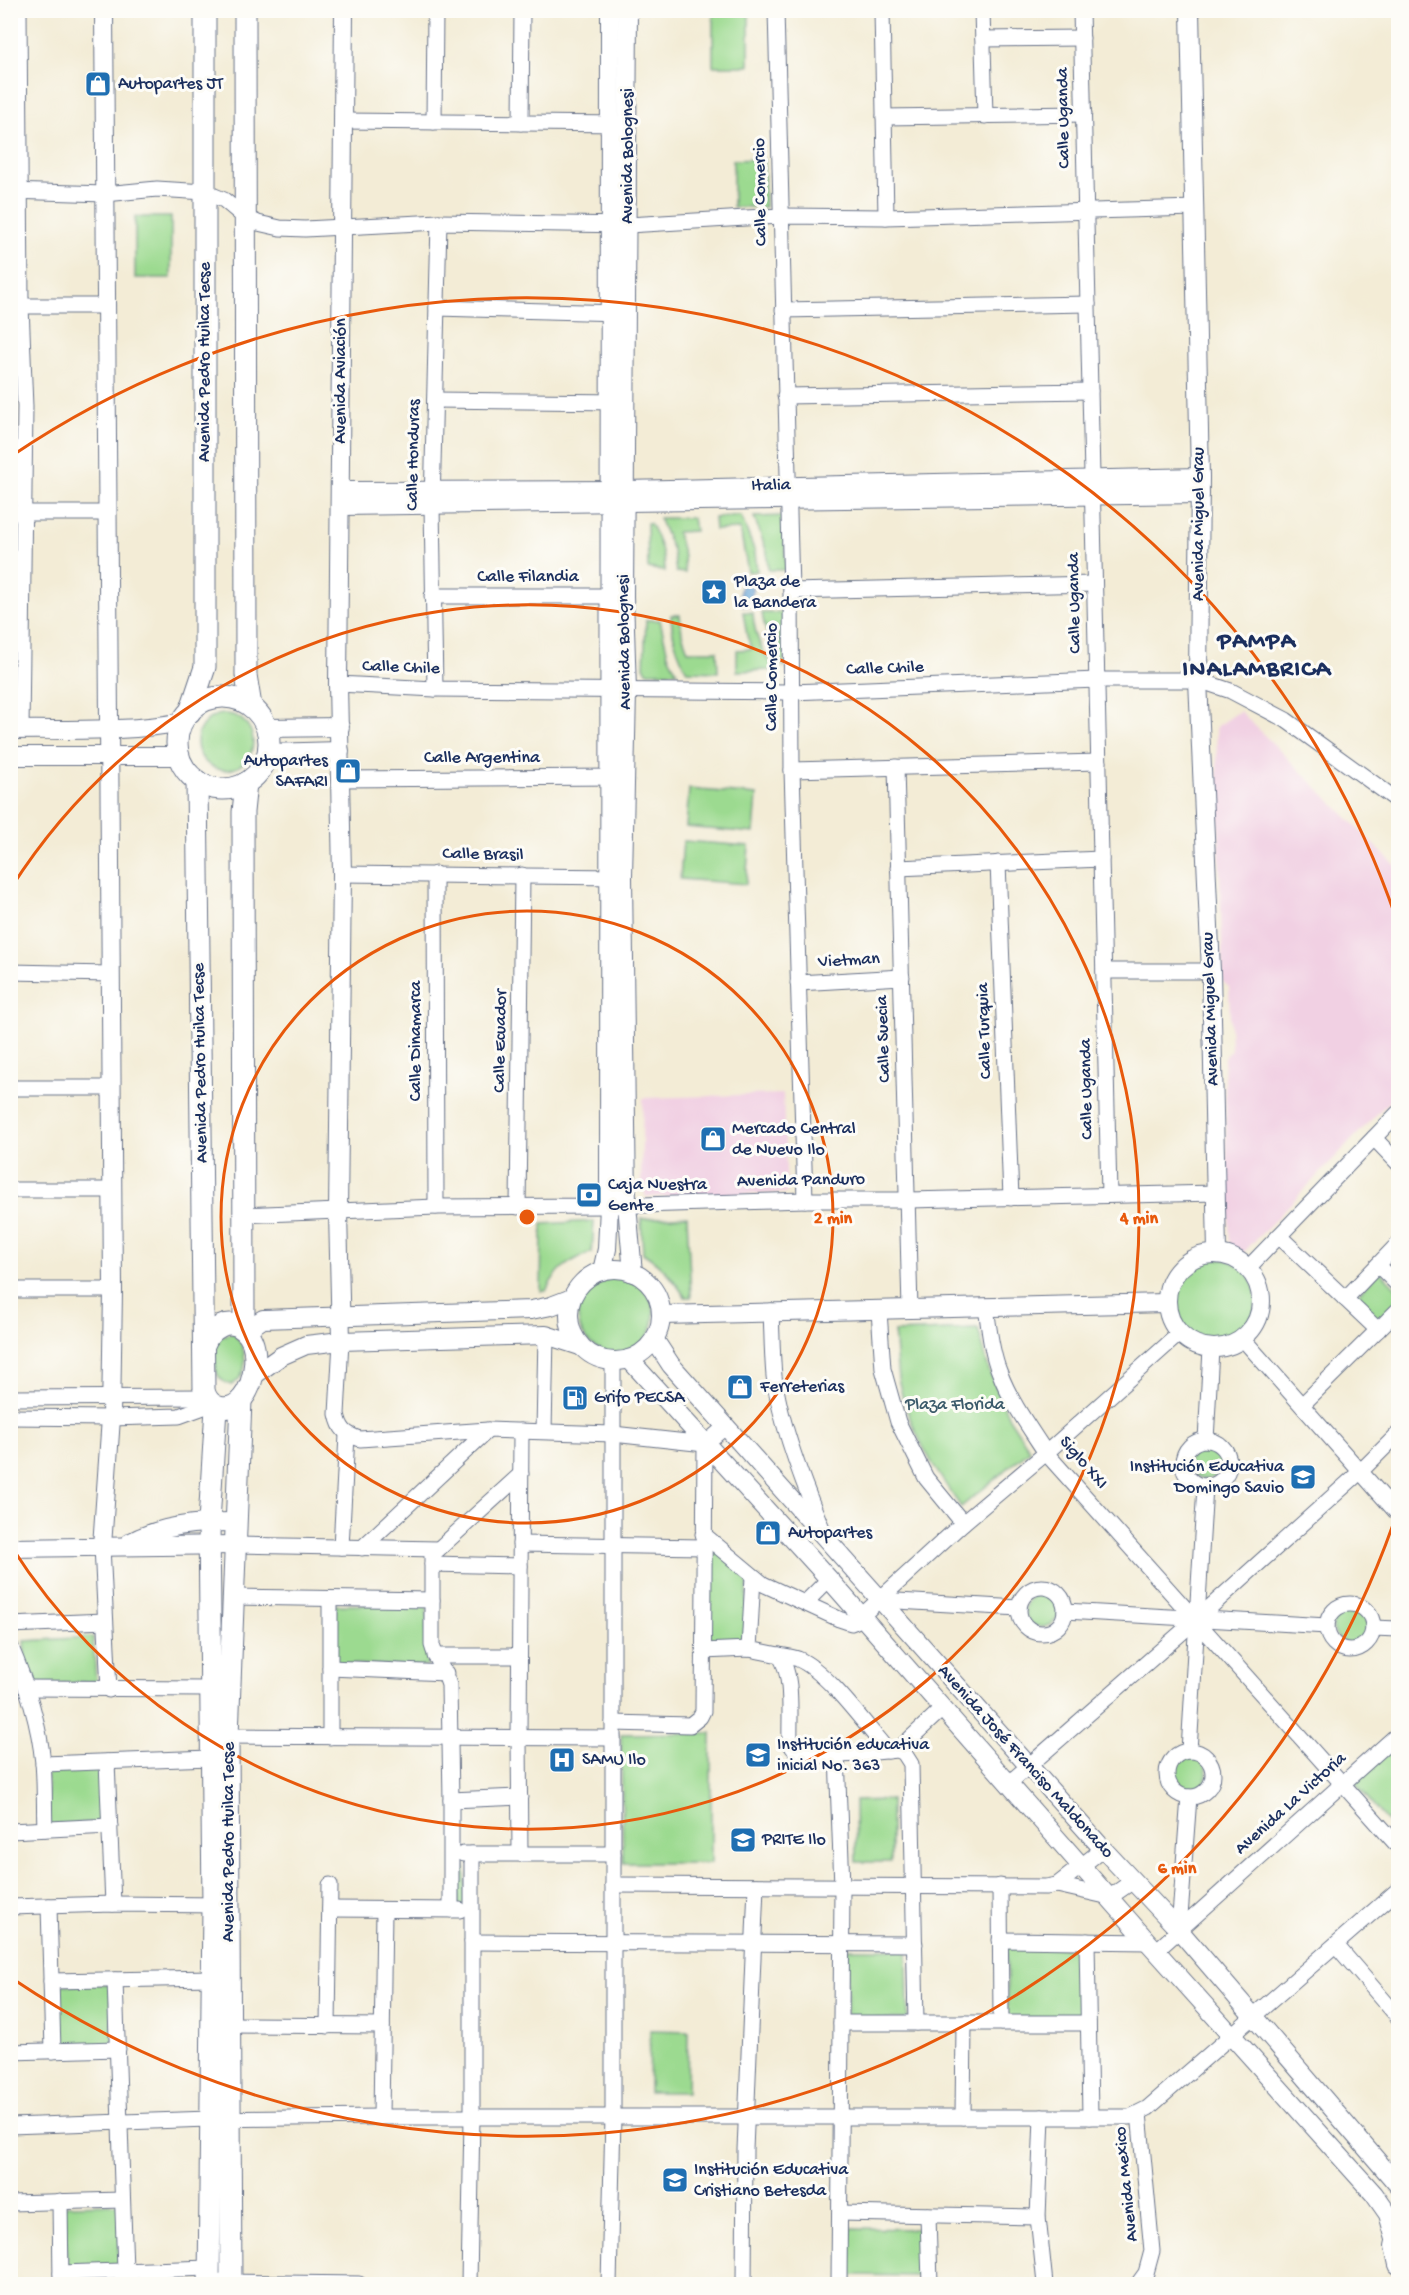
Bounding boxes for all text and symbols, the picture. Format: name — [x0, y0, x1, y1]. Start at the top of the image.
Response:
street label: Calle Uganda — [1053, 66, 1075, 169]
shop icon: Autopartes JT — [83, 69, 113, 99]
place label: Autopartes JT — [118, 74, 224, 95]
street label: Avenida Bolognesi — [618, 88, 639, 224]
street label: Calle Comercio — [750, 138, 772, 246]
street label: Avenida Pedro Huilca Tecse — [195, 261, 216, 462]
street label: Avenida Aviación — [331, 318, 352, 444]
street label: Calle Honduras — [403, 398, 425, 511]
street label: Avenida Miguel Grau — [1189, 447, 1210, 601]
street label: Italia — [751, 475, 792, 497]
street label: Calle Uganda — [1064, 551, 1086, 654]
street label: Calle Filandia — [477, 567, 580, 588]
place label: Plaza de la Bandera — [733, 572, 817, 614]
street label: Avenida Bolognesi — [613, 574, 637, 710]
place icon: Plaza de la Bandera — [699, 577, 729, 607]
street label: Calle Comercio — [762, 623, 783, 731]
district label: PAMPA INALAMBRICA — [1182, 628, 1332, 685]
street label: Calle Chile — [362, 656, 441, 680]
street label: Calle Chile — [846, 657, 925, 681]
street label: Calle Argentina — [424, 748, 541, 769]
place label: Autopartes SAFARI — [244, 751, 329, 793]
shop icon: Autopartes SAFARI — [333, 756, 363, 786]
street label: Calle Brasil — [442, 844, 524, 866]
street label: Avenida Miguel Grau — [1198, 931, 1224, 1086]
street label: Vietman — [817, 949, 881, 973]
street label: Avenida Pedro Huilca Tecse — [189, 962, 213, 1163]
street label: Calle Dinamarca — [406, 980, 427, 1101]
street label: Calle Turquia — [973, 982, 997, 1079]
street label: Calle Ecuador — [490, 988, 512, 1093]
street label: Calle Suecia — [872, 994, 896, 1083]
street label: Calle Uganda — [1076, 1037, 1098, 1140]
place label: Mercado Central de Nuevo Ilo — [732, 1119, 856, 1161]
shop icon: Mercado Central de Nuevo Ilo — [698, 1124, 728, 1154]
street label: Avenida Panduro — [737, 1169, 865, 1193]
place label: Caja Nuestra Gente — [608, 1175, 708, 1217]
bank icon: Caja Nuestra Gente — [574, 1180, 604, 1210]
centre of rings — [517, 1207, 537, 1227]
text: 2 min — [814, 1209, 853, 1230]
text: 4 min — [1119, 1209, 1158, 1230]
shop icon: Ferreterias — [725, 1372, 755, 1402]
place label: Ferreterias — [759, 1377, 845, 1398]
fuel station icon: Grifo PECSA — [560, 1383, 590, 1413]
place label: Grifo PECSA — [594, 1388, 686, 1409]
park label: Plaza Florida — [904, 1395, 1006, 1416]
street label: Siglo XXI — [1054, 1432, 1112, 1494]
place label: Institución Educativa Domingo Savio — [1130, 1457, 1285, 1499]
school or university icon: Institución Educativa Domingo Savio — [1288, 1462, 1318, 1492]
shop icon: Autopartes — [753, 1518, 783, 1548]
place label: Autopartes — [788, 1523, 874, 1544]
street label: Avenida José Franciso Maldonado — [932, 1661, 1118, 1863]
place label: Institución educativa inicial No. 363 — [777, 1735, 930, 1777]
school or university icon: Institución educativa inicial No. 363 — [743, 1740, 773, 1770]
street label: Avenida Pedro Huilca Tecse — [219, 1741, 240, 1942]
hospital icon: SAMU Ilo — [547, 1745, 577, 1775]
street label: Avenida La Victoria — [1231, 1748, 1352, 1860]
place label: SAMU Ilo — [582, 1750, 646, 1771]
school or university icon: PRITE Ilo — [728, 1825, 758, 1855]
place label: PRITE Ilo — [761, 1830, 826, 1851]
text: 6 min — [1158, 1859, 1197, 1880]
street label: Avenida Mexico — [1111, 2125, 1143, 2243]
place label: Institución Educativa Cristiano Betesda — [694, 2160, 849, 2202]
school or university icon: Institución Educativa Cristiano Betesda — [660, 2165, 690, 2195]

